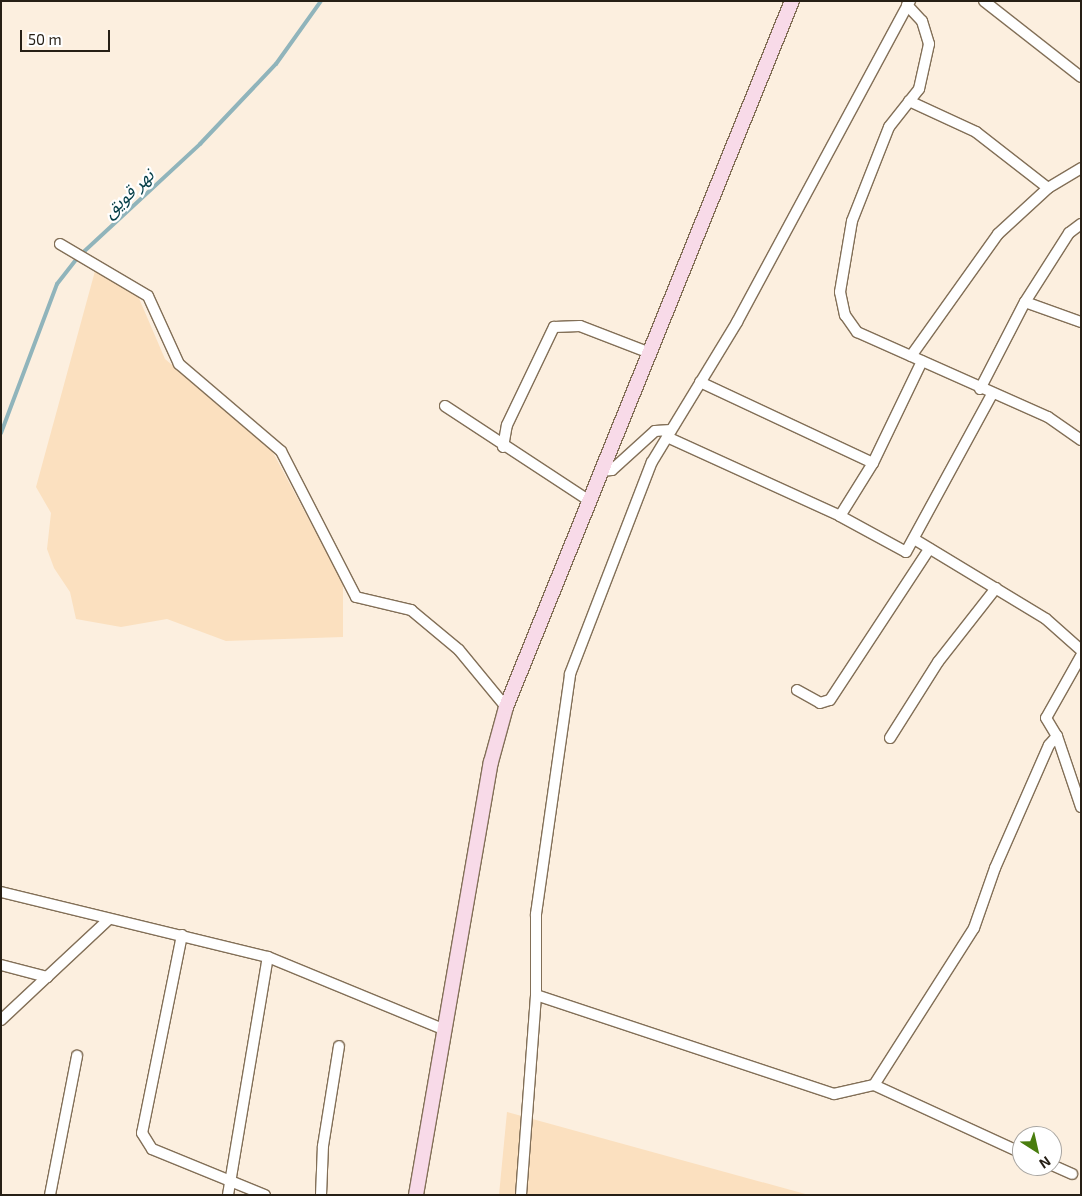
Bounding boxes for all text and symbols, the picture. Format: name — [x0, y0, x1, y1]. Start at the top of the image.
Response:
scale bar — [22, 20, 112, 52]
text: 50 m — [28, 30, 62, 48]
water label: نهر قويق — [98, 164, 158, 222]
north arrow — [1012, 1126, 1062, 1176]
text: N — [1036, 1153, 1054, 1173]

